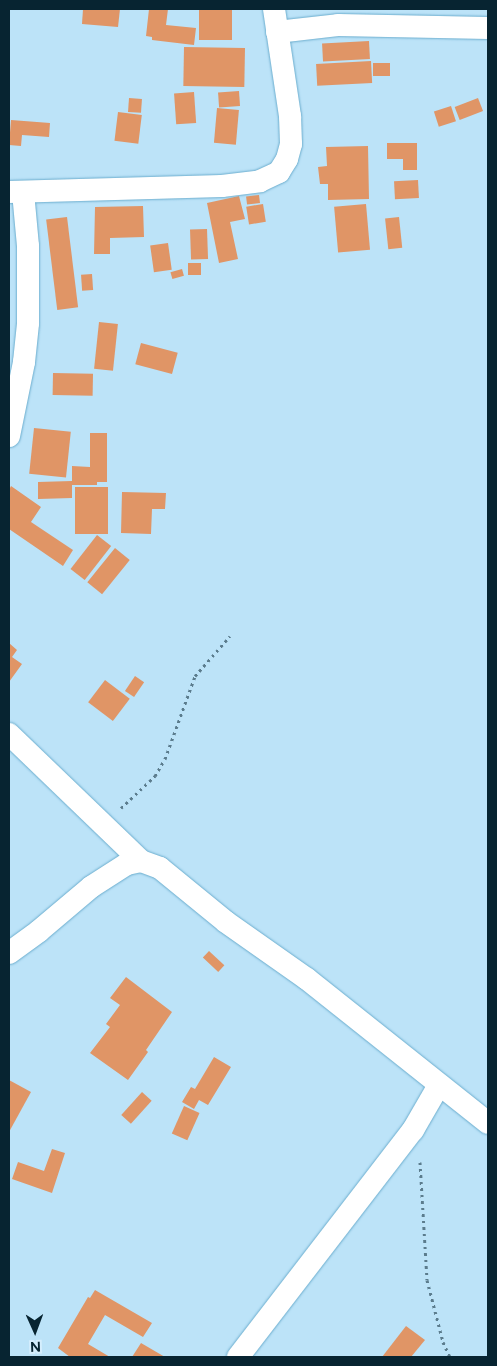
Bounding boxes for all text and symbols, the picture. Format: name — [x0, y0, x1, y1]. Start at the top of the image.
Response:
north arrow — [10, 1306, 60, 1356]
text: N — [30, 1338, 41, 1355]

